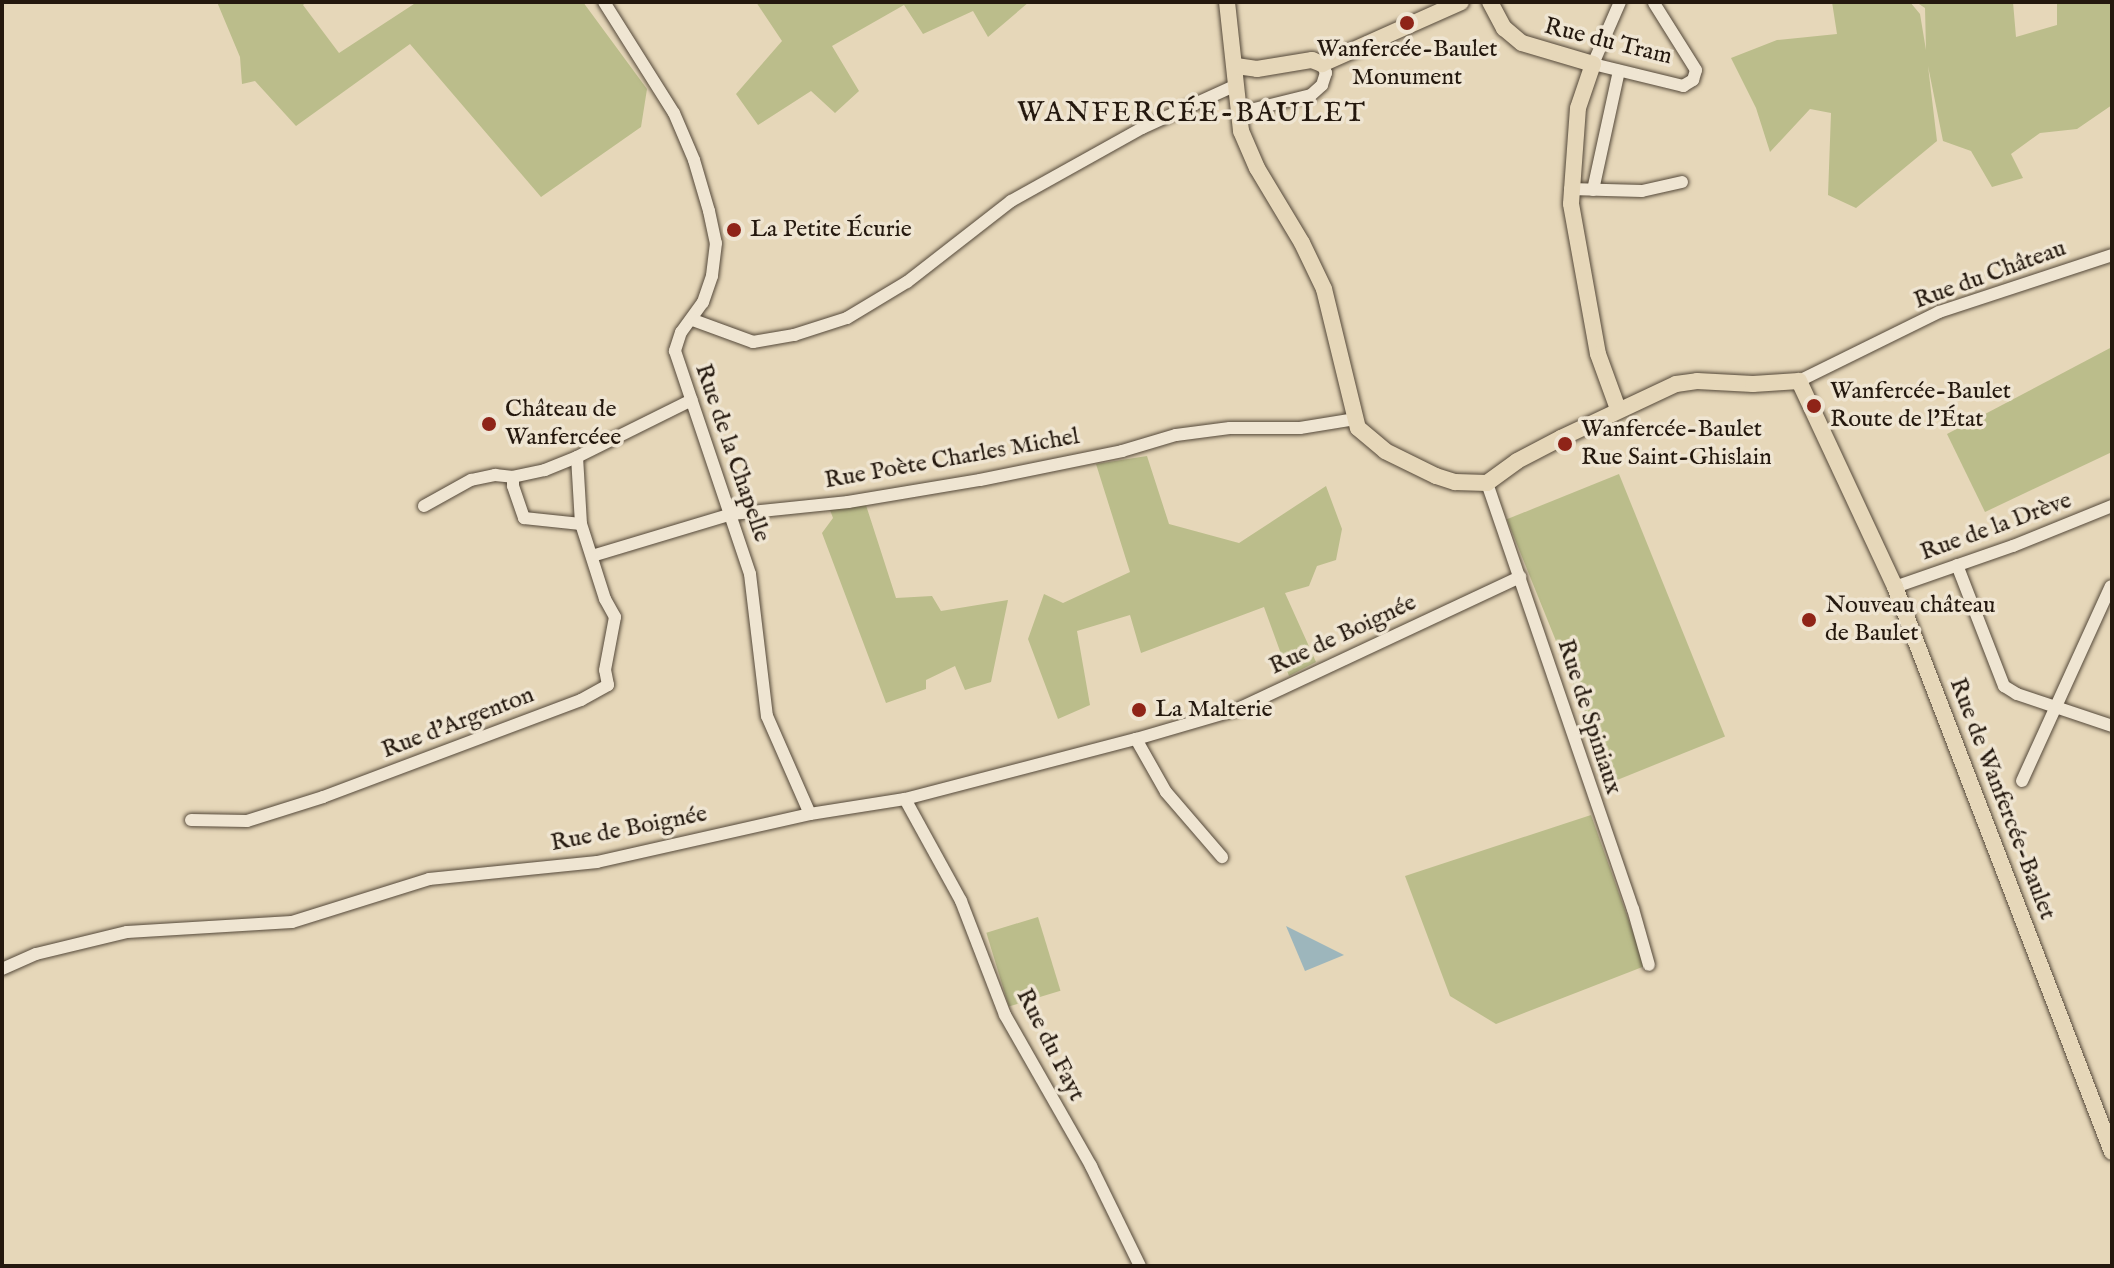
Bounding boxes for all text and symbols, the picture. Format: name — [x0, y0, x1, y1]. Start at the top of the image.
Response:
street label: Rue du Tram — [1541, 12, 1675, 72]
marker: Wanfercée-Baulet Monument — [1398, 14, 1416, 32]
place label: Wanfercée-Baulet Monument — [1317, 36, 1497, 92]
district label: WANFERCÉE-BAULET — [1017, 97, 1367, 131]
place label: La Petite Écurie — [750, 216, 912, 244]
marker: La Petite Écurie — [725, 221, 743, 239]
street label: Rue du Château — [1910, 234, 2070, 316]
street label: Rue de la Chapelle — [688, 360, 776, 546]
place label: Wanfercée-Baulet Route de l'État — [1830, 378, 2011, 434]
place label: Château de Wanfercéee — [505, 396, 621, 452]
marker: Wanfercée-Baulet Route de l'État — [1805, 397, 1823, 415]
marker: Château de Wanfercéee — [480, 415, 498, 433]
place label: Wanfercée-Baulet Rue Saint-Ghislain — [1581, 416, 1772, 472]
street label: Rue Poète Charles Michel — [822, 422, 1082, 496]
marker: Wanfercée-Baulet Rue Saint-Ghislain — [1556, 435, 1574, 453]
street label: Rue de la Drève — [1917, 486, 2075, 568]
street label: Rue de Boignée — [1265, 588, 1421, 682]
place label: Nouveau château de Baulet — [1825, 592, 1995, 648]
marker: Nouveau château de Baulet — [1800, 611, 1818, 629]
street label: Rue de Spiniaux — [1550, 636, 1628, 798]
street label: Rue de Wanfercée-Baulet — [1943, 674, 2061, 924]
street label: Rue d'Argenton — [378, 681, 538, 765]
place label: La Malterie — [1155, 696, 1273, 724]
marker: La Malterie — [1130, 701, 1148, 719]
street label: Rue de Boignée — [548, 800, 710, 858]
street label: Rue du Fayt — [1009, 984, 1091, 1106]

